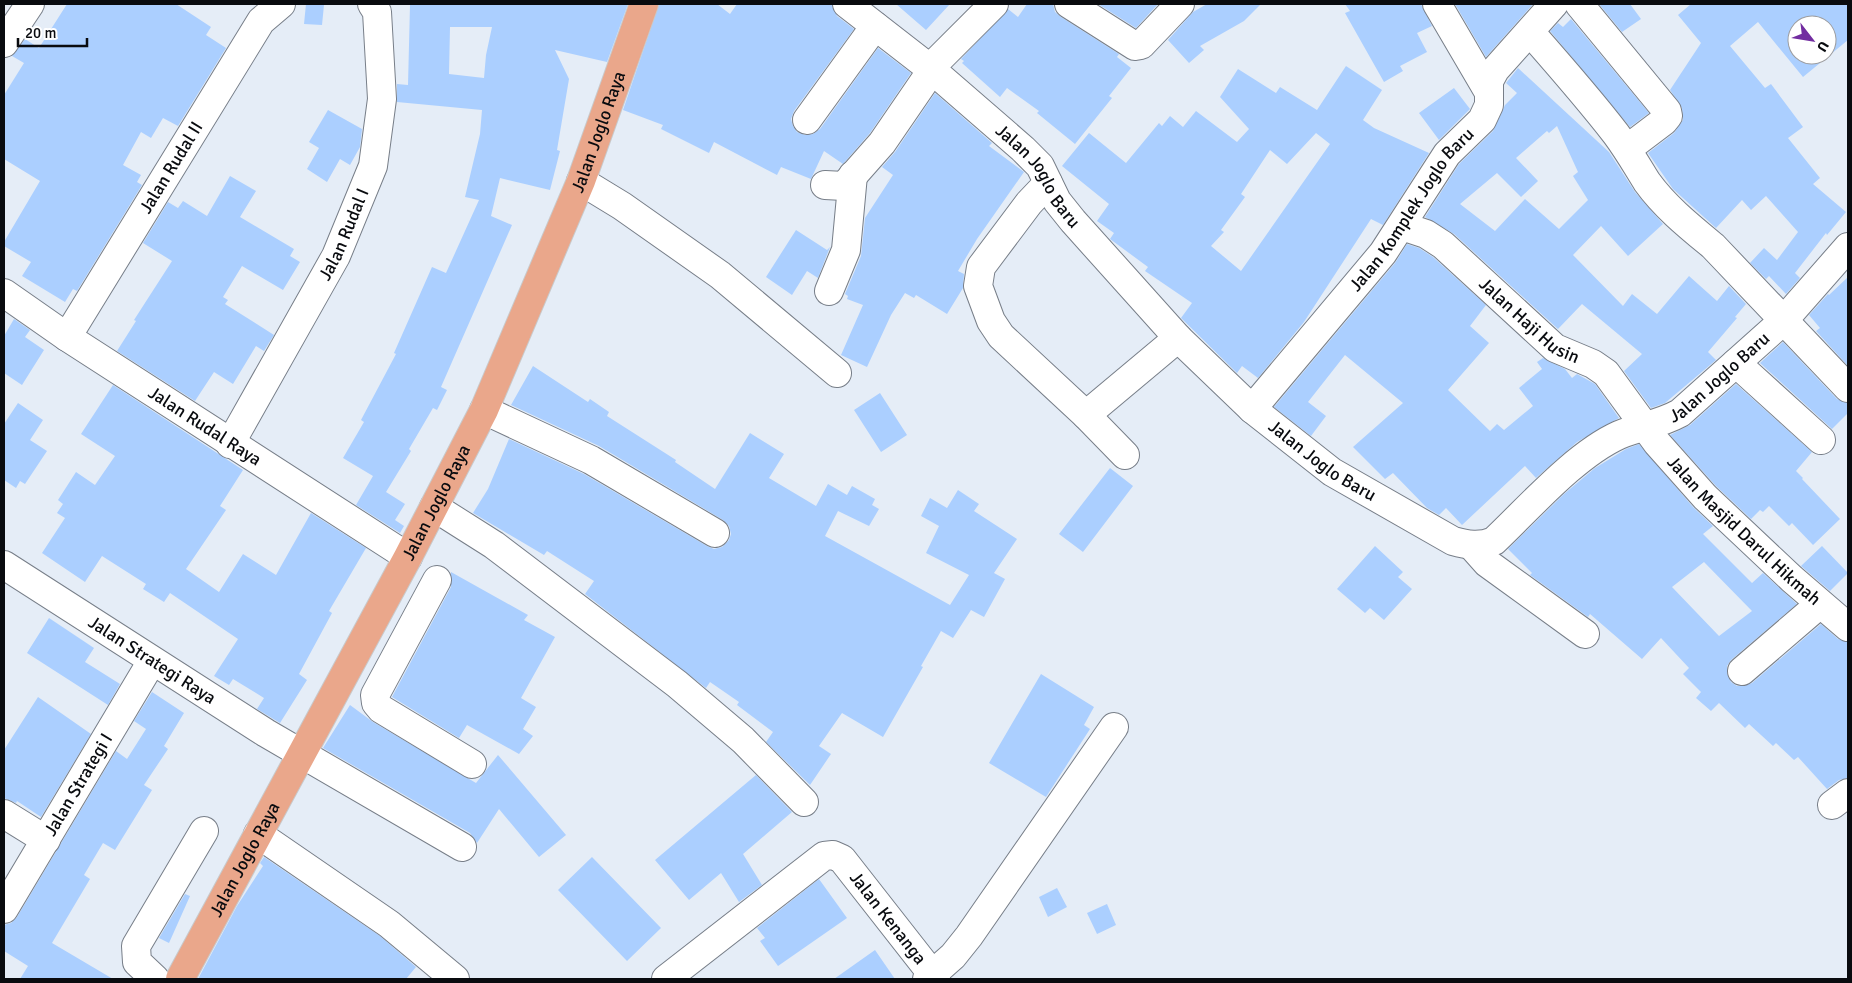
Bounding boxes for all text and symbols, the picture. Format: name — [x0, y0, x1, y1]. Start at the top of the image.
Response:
scale bar — [18, 15, 86, 47]
north arrow — [1787, 15, 1837, 65]
text: 20 m — [25, 24, 56, 42]
text: U — [1813, 38, 1832, 55]
street label: Jalan Joglo Raya — [566, 68, 630, 196]
street label: Jalan Rudal II — [135, 117, 208, 217]
street label: Jalan Joglo Baru — [991, 119, 1085, 233]
street label: Jalan Komplek Joglo Baru — [1345, 123, 1479, 296]
street label: Jalan Rudal I — [314, 185, 374, 284]
street label: Jalan Haji Husin — [1475, 273, 1583, 368]
street label: Jalan Joglo Baru — [1666, 327, 1774, 428]
street label: Jalan Rudal Raya — [144, 381, 266, 471]
street label: Jalan Joglo Baru — [1264, 415, 1380, 506]
street label: Jalan Joglo Raya — [397, 441, 475, 564]
street label: Jalan Masjid Darul Hikmah — [1663, 451, 1826, 610]
street label: Jalan Strategi Raya — [84, 611, 220, 709]
street label: Jalan Strategi I — [39, 729, 117, 840]
street label: Jalan Joglo Raya — [205, 798, 285, 921]
street label: Jalan Kenanga — [845, 867, 931, 969]

